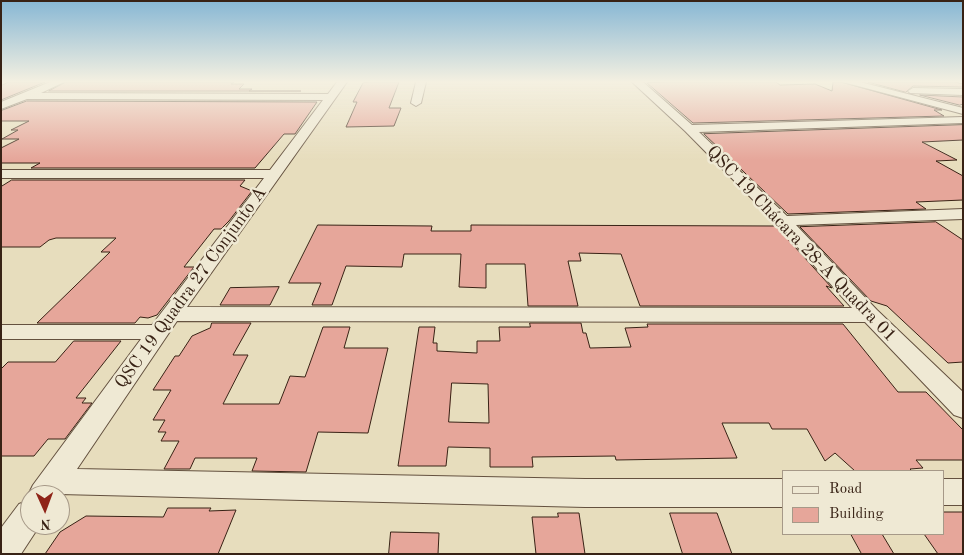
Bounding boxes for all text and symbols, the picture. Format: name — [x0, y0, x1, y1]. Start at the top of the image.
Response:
street label: QSC 19 Chácara 28-A Quadra 01 — [701, 141, 901, 347]
street label: QSC 19 Quadra 27 Conjunto A — [110, 183, 272, 393]
legend — [782, 470, 944, 535]
text: Road — [829, 482, 862, 497]
north arrow — [20, 485, 70, 535]
text: Building — [829, 507, 884, 522]
text: N — [40, 517, 51, 531]

